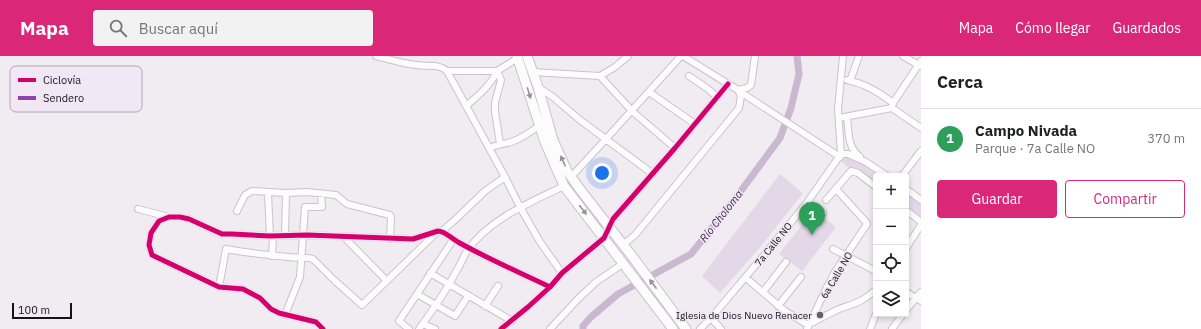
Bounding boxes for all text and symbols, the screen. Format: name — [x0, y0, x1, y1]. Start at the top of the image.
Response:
search box — [93, 10, 373, 46]
text: Mapa — [20, 16, 69, 40]
icon: search — [107, 17, 129, 39]
text: Buscar aquí — [139, 19, 218, 38]
text: Mapa — [959, 19, 993, 37]
text: Cómo llegar — [1015, 19, 1090, 37]
text: Guardados — [1112, 19, 1181, 37]
legend — [10, 66, 142, 112]
text: Cerca — [937, 71, 983, 93]
text: Ciclovía — [43, 73, 81, 87]
one-way arrow — [526, 87, 532, 99]
text: Sendero — [43, 91, 84, 105]
text: Campo Nivada — [975, 121, 1077, 140]
text: 1 — [946, 130, 954, 147]
text: 370 m — [1147, 130, 1185, 147]
text: Parque · 7a Calle NO — [975, 140, 1095, 157]
one-way arrow — [560, 155, 566, 167]
your location — [592, 163, 612, 183]
map controls — [873, 173, 909, 317]
button: + — [873, 173, 909, 209]
button: Guardar — [937, 180, 1057, 218]
button: Compartir — [1065, 180, 1185, 218]
water label: Río Choloma — [696, 187, 746, 245]
pin: 1 — [799, 202, 825, 235]
one-way arrow — [579, 205, 587, 216]
button: − — [873, 209, 909, 245]
street label: 7a Calle NO — [752, 220, 795, 269]
button: locate — [873, 245, 909, 281]
street label: 6a Calle NO — [817, 249, 856, 301]
one-way arrow — [649, 279, 657, 289]
button: layers — [873, 281, 909, 317]
scale bar — [12, 301, 72, 320]
text: 100 m — [18, 303, 50, 317]
place label: Iglesia de Dios Nuevo Renacer — [676, 309, 812, 322]
marker: Iglesia de Dios Nuevo Renacer — [815, 310, 825, 320]

